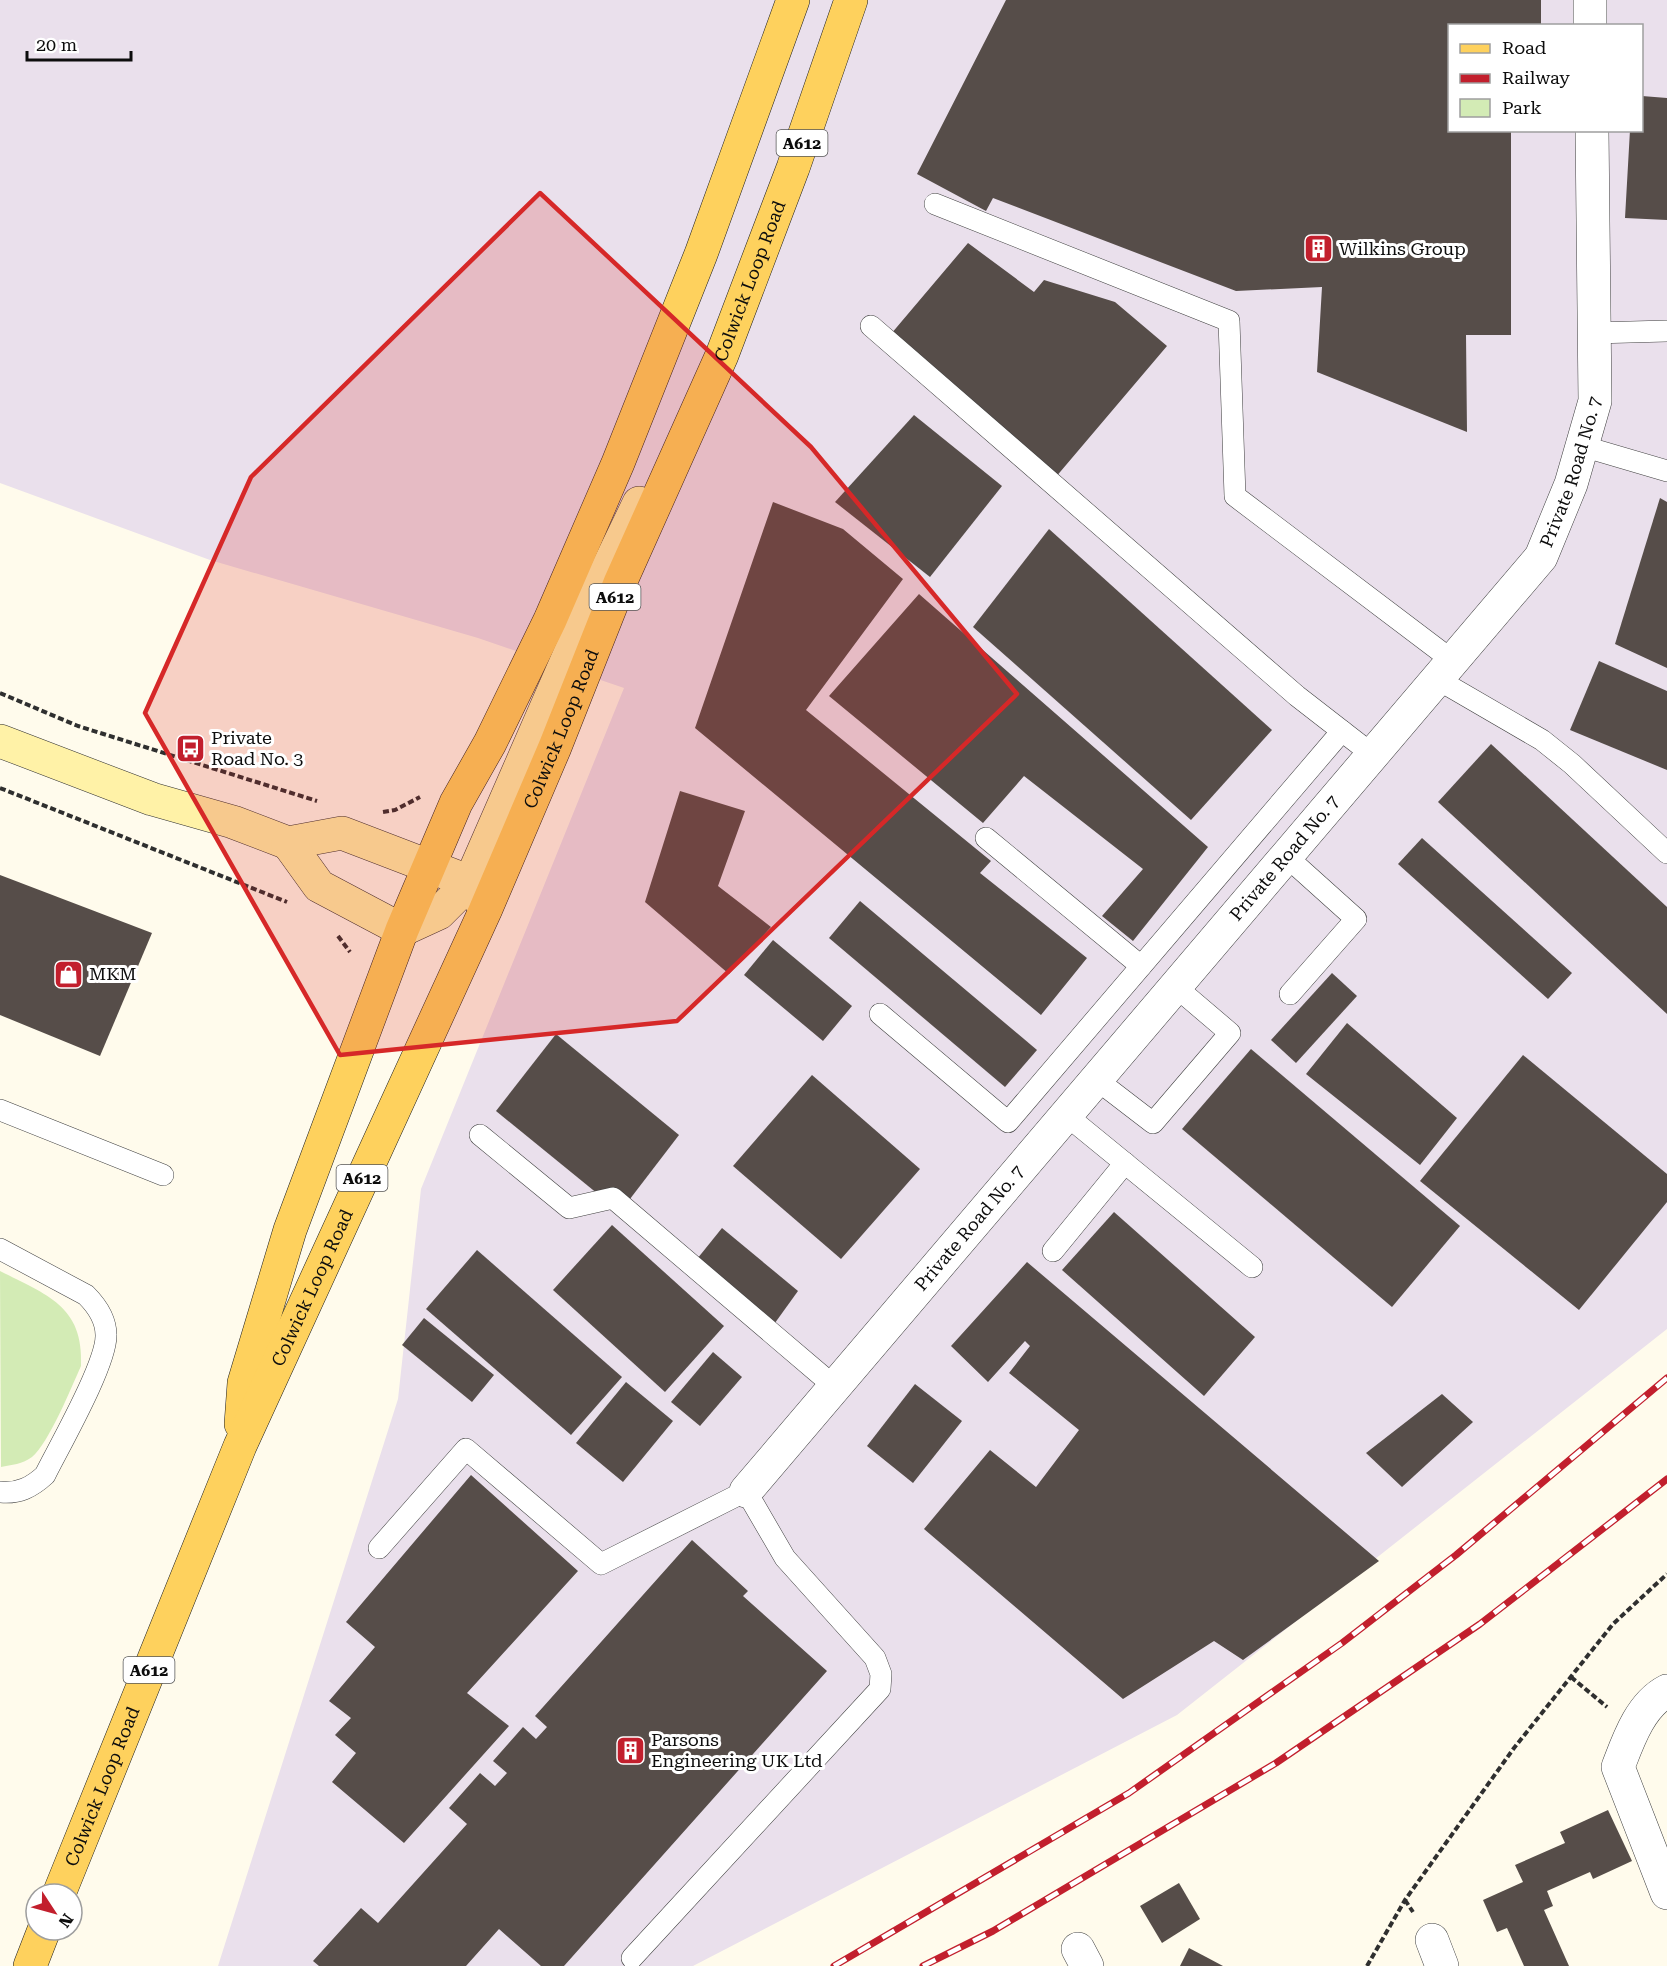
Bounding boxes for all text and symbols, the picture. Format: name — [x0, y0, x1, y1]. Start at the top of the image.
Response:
scale bar — [27, 24, 130, 62]
legend — [1448, 24, 1643, 132]
text: 20 m — [36, 34, 77, 55]
text: Road — [1502, 37, 1547, 58]
text: Railway — [1502, 67, 1570, 88]
text: Park — [1502, 97, 1542, 118]
road number: A612 — [776, 130, 828, 156]
street label: Colwick Loop Road — [709, 197, 790, 364]
building icon: Wilkins Group — [1302, 233, 1334, 265]
place label: Wilkins Group — [1339, 238, 1466, 259]
street label: Private Road No. 7 — [1535, 394, 1606, 550]
road number: A612 — [590, 584, 640, 610]
street label: Colwick Loop Road — [519, 646, 603, 812]
place label: Private Road No. 3 — [211, 727, 303, 769]
bus stop icon: Private Road No. 3 — [174, 732, 206, 764]
street label: Private Road No. 7 — [1225, 791, 1343, 925]
shop icon: MKM — [52, 958, 84, 990]
place label: MKM — [89, 963, 136, 984]
street label: Private Road No. 7 — [910, 1161, 1028, 1295]
road number: A612 — [336, 1165, 388, 1191]
street label: Colwick Loop Road — [267, 1206, 357, 1370]
road number: A612 — [124, 1657, 174, 1683]
street label: Colwick Loop Road — [60, 1703, 144, 1869]
place label: Parsons Engineering UK Ltd — [651, 1729, 823, 1771]
building icon: Parsons Engineering UK Ltd — [614, 1734, 646, 1766]
north arrow — [24, 1882, 84, 1942]
text: N — [54, 1910, 77, 1931]

